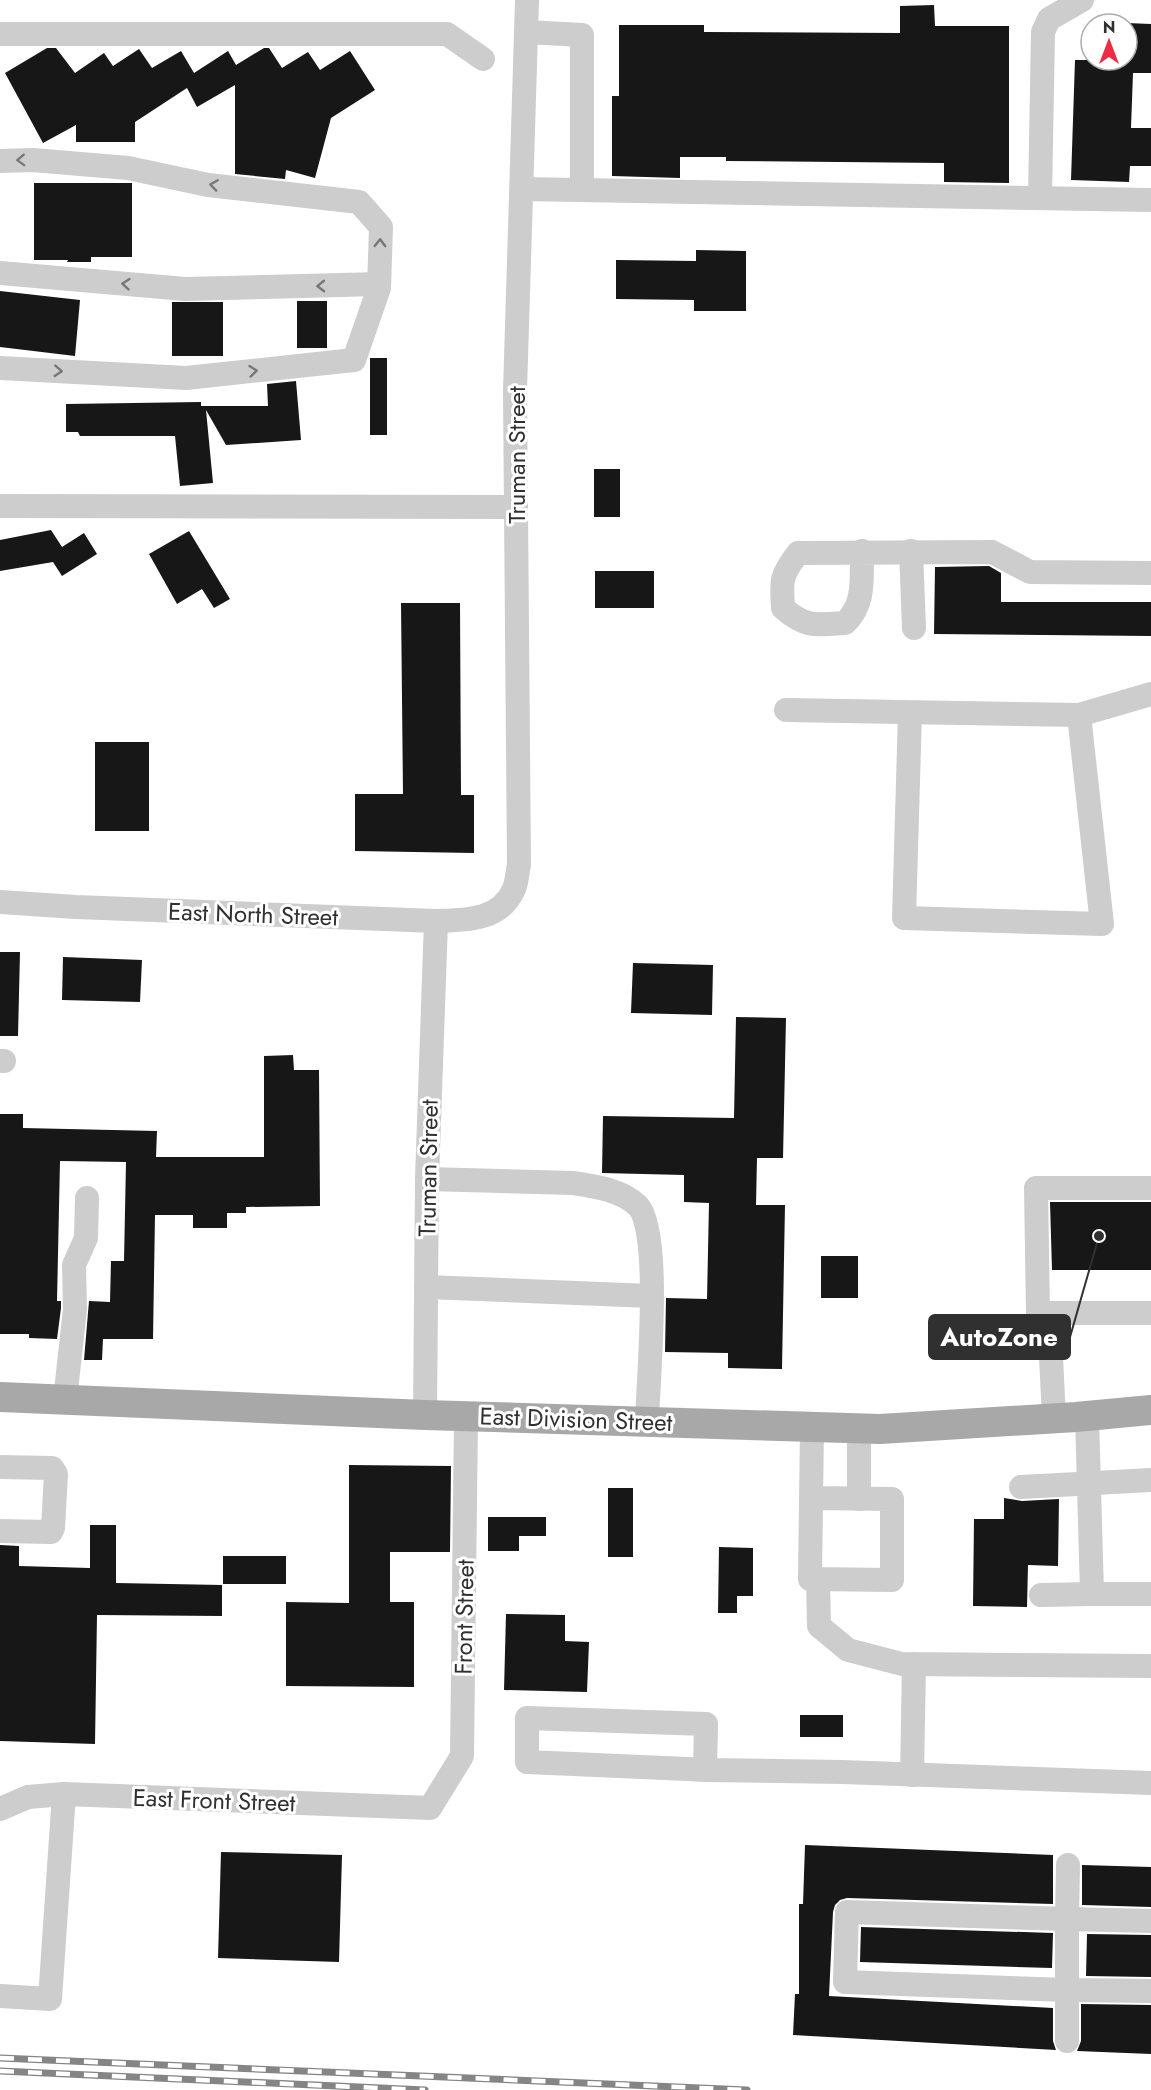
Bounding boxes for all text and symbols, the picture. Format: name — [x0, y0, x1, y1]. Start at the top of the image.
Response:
north arrow — [1079, 12, 1139, 72]
text: N — [1103, 16, 1115, 39]
one-way arrow — [17, 154, 26, 167]
one-way arrow — [209, 180, 219, 192]
one-way arrow — [374, 239, 387, 248]
one-way arrow — [122, 278, 131, 291]
one-way arrow — [316, 279, 325, 292]
one-way arrow — [54, 364, 63, 377]
one-way arrow — [248, 365, 257, 378]
street label: Truman Street — [499, 386, 534, 524]
street label: East North Street — [167, 894, 339, 934]
street label: Truman Street — [409, 1099, 447, 1237]
callout: AutoZone — [929, 1315, 1070, 1359]
text: AutoZone — [939, 1318, 1058, 1356]
street label: East Division Street — [479, 1398, 673, 1440]
street label: Front Street — [445, 1559, 483, 1675]
street label: East Front Street — [132, 1780, 296, 1820]

